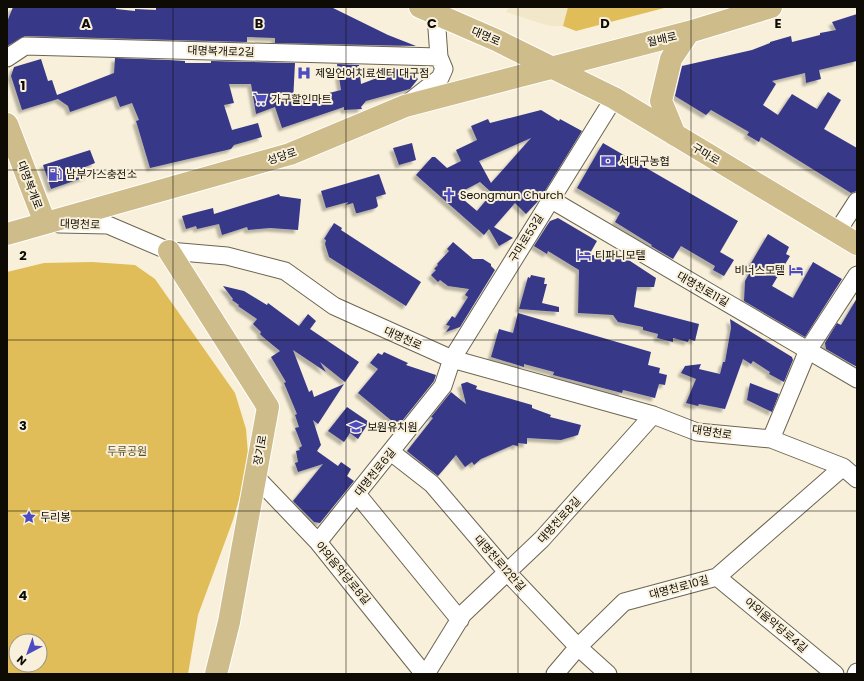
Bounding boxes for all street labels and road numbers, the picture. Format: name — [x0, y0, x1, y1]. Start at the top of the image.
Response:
street label: 대명로 — [469, 23, 503, 49]
street label: 월배로 — [645, 28, 679, 50]
street label: 대명복개로2길 — [187, 42, 255, 60]
street label: 구마로 — [689, 139, 723, 169]
street label: 성당로 — [265, 144, 299, 168]
street label: 대명복개로 — [13, 159, 47, 211]
street label: 구마로53길 — [505, 211, 547, 265]
street label: 대명천로 — [59, 215, 101, 233]
street label: 대명천로11길 — [674, 268, 732, 310]
street label: 대명천로 — [381, 322, 425, 354]
street label: 대명천로 — [691, 421, 733, 443]
street label: 장기로 — [249, 434, 271, 466]
street label: 대명천로6길 — [351, 445, 399, 499]
street label: 대명천로8길 — [534, 493, 584, 547]
street label: 대명천로12안길 — [470, 531, 530, 595]
street label: 야외음악당로8길 — [312, 538, 374, 608]
street label: 대명천로10길 — [647, 571, 711, 603]
street label: 야외음악당로4길 — [741, 594, 811, 656]

